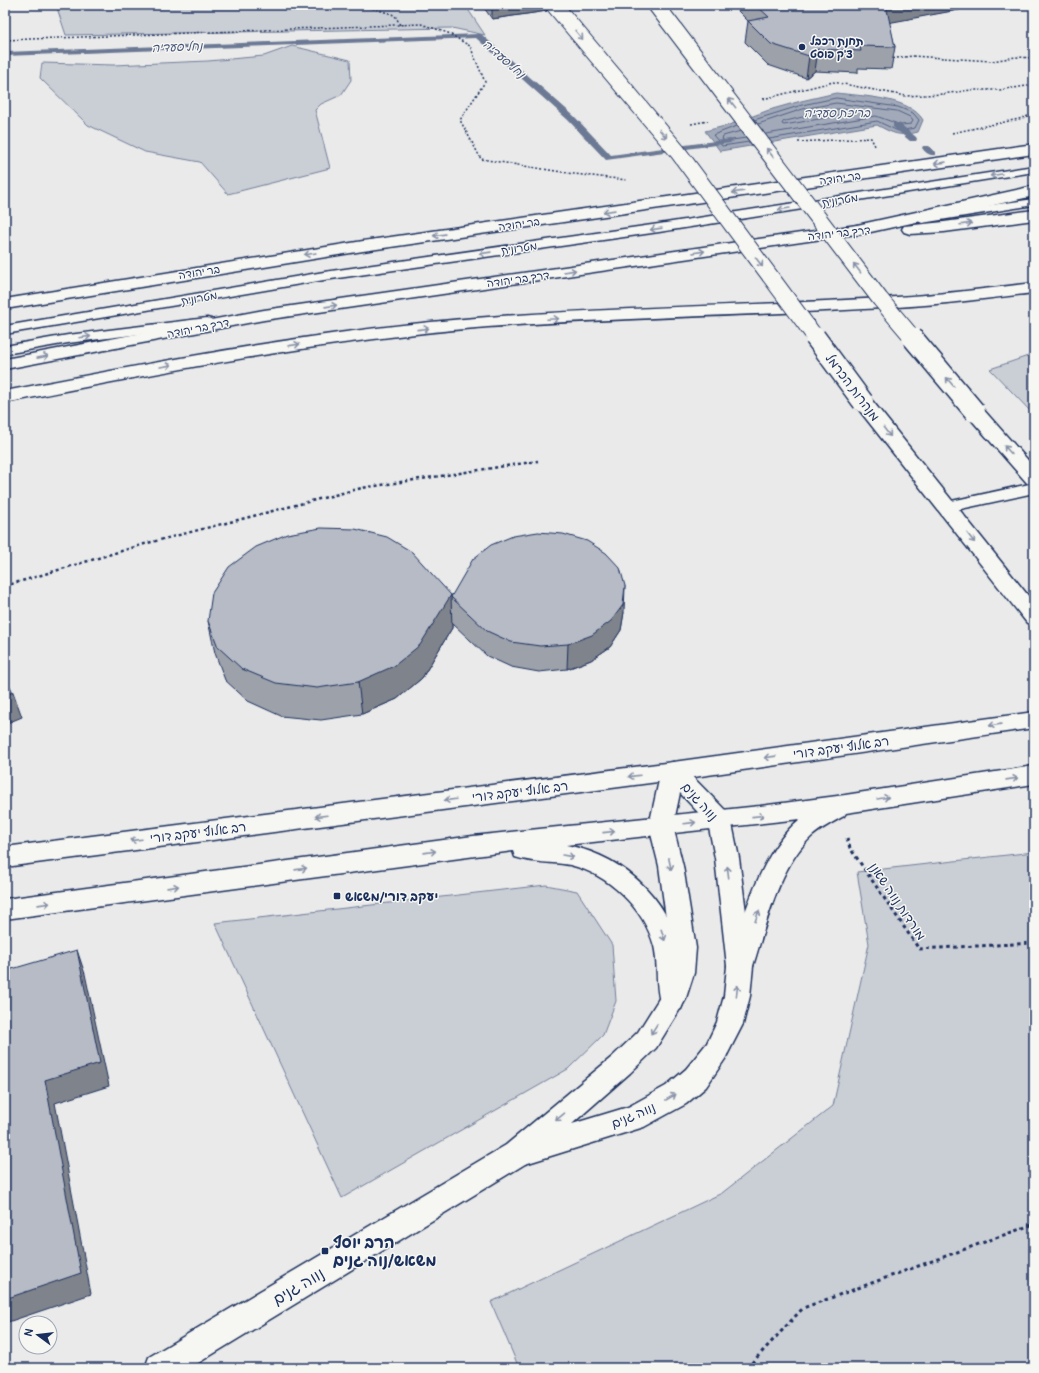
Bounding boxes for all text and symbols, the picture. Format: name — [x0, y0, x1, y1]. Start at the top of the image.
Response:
one-way arrow — [575, 30, 584, 40]
place label: תחנת רכבל צ'ק פוסט — [810, 35, 864, 61]
water label: נחל סעדיה — [480, 37, 529, 83]
water label: נחל סעדיה — [151, 39, 204, 56]
marker: תחנת רכבל צ'ק פוסט — [797, 42, 807, 52]
one-way arrow — [727, 98, 736, 109]
water label: בריכת סעדיה — [804, 106, 871, 121]
one-way arrow — [659, 129, 668, 139]
one-way arrow — [766, 148, 774, 159]
one-way arrow — [934, 159, 947, 167]
street label: בר יהודה — [818, 169, 862, 188]
one-way arrow — [989, 171, 1002, 179]
one-way arrow — [732, 188, 745, 196]
street label: מטרונית — [821, 191, 859, 210]
one-way arrow — [778, 205, 791, 213]
one-way arrow — [603, 207, 616, 215]
street label: בר יהודה — [497, 215, 541, 234]
one-way arrow — [959, 221, 972, 228]
street label: דרך בר יהודה — [807, 224, 871, 243]
one-way arrow — [650, 225, 663, 233]
one-way arrow — [433, 231, 446, 239]
street label: מטרונית — [500, 240, 538, 257]
one-way arrow — [692, 248, 705, 256]
one-way arrow — [479, 249, 492, 257]
one-way arrow — [304, 251, 317, 259]
one-way arrow — [755, 256, 763, 267]
street label: בר יהודה — [177, 263, 221, 282]
one-way arrow — [852, 263, 861, 274]
one-way arrow — [563, 267, 576, 275]
street label: דרך בר יהודה — [486, 269, 550, 290]
street label: מטרונית — [180, 289, 218, 308]
one-way arrow — [324, 302, 337, 310]
one-way arrow — [546, 315, 559, 323]
street label: דרך בר יהודה — [166, 316, 230, 341]
one-way arrow — [416, 325, 429, 333]
one-way arrow — [78, 333, 91, 341]
one-way arrow — [287, 341, 300, 349]
street label: מנהרות הכרמל — [822, 351, 883, 424]
one-way arrow — [36, 352, 49, 360]
one-way arrow — [159, 362, 172, 370]
one-way arrow — [945, 377, 954, 388]
one-way arrow — [883, 427, 892, 438]
one-way arrow — [1004, 445, 1013, 455]
one-way arrow — [967, 533, 975, 544]
one-way arrow — [989, 722, 1002, 729]
street label: רב אלוף יעקב דורי — [792, 733, 890, 763]
one-way arrow — [763, 753, 776, 761]
one-way arrow — [628, 772, 641, 780]
one-way arrow — [1005, 775, 1018, 783]
street label: רב אלוף יעקב דורי — [471, 778, 569, 806]
street label: נווה גנים — [678, 779, 721, 824]
one-way arrow — [876, 794, 889, 802]
one-way arrow — [444, 796, 457, 804]
one-way arrow — [315, 812, 328, 820]
one-way arrow — [751, 812, 764, 819]
street label: רב אלוף יעקב דורי — [149, 819, 247, 847]
one-way arrow — [683, 819, 696, 827]
one-way arrow — [602, 828, 615, 836]
one-way arrow — [130, 836, 143, 844]
one-way arrow — [423, 848, 436, 856]
one-way arrow — [561, 852, 574, 860]
one-way arrow — [667, 857, 675, 870]
street label: מורדות נווה שאנן — [865, 860, 929, 943]
one-way arrow — [294, 865, 307, 873]
one-way arrow — [724, 866, 732, 879]
one-way arrow — [166, 883, 179, 891]
place label: יעקב דורי/משאש — [345, 889, 438, 905]
marker: יעקב דורי/משאש — [332, 891, 342, 901]
one-way arrow — [37, 900, 50, 908]
one-way arrow — [754, 911, 762, 923]
one-way arrow — [660, 929, 667, 942]
one-way arrow — [734, 985, 741, 998]
one-way arrow — [650, 1023, 658, 1035]
one-way arrow — [665, 1093, 677, 1101]
street label: נווה גנים — [609, 1099, 658, 1132]
one-way arrow — [554, 1112, 565, 1121]
place label: הרב יוסף משאש/נוה גנים — [333, 1233, 436, 1271]
marker: הרב יוסף משאש/נוה גנים — [320, 1246, 330, 1256]
street label: נווה גנים — [269, 1264, 328, 1310]
north arrow — [18, 1315, 58, 1355]
text: N — [22, 1327, 36, 1338]

